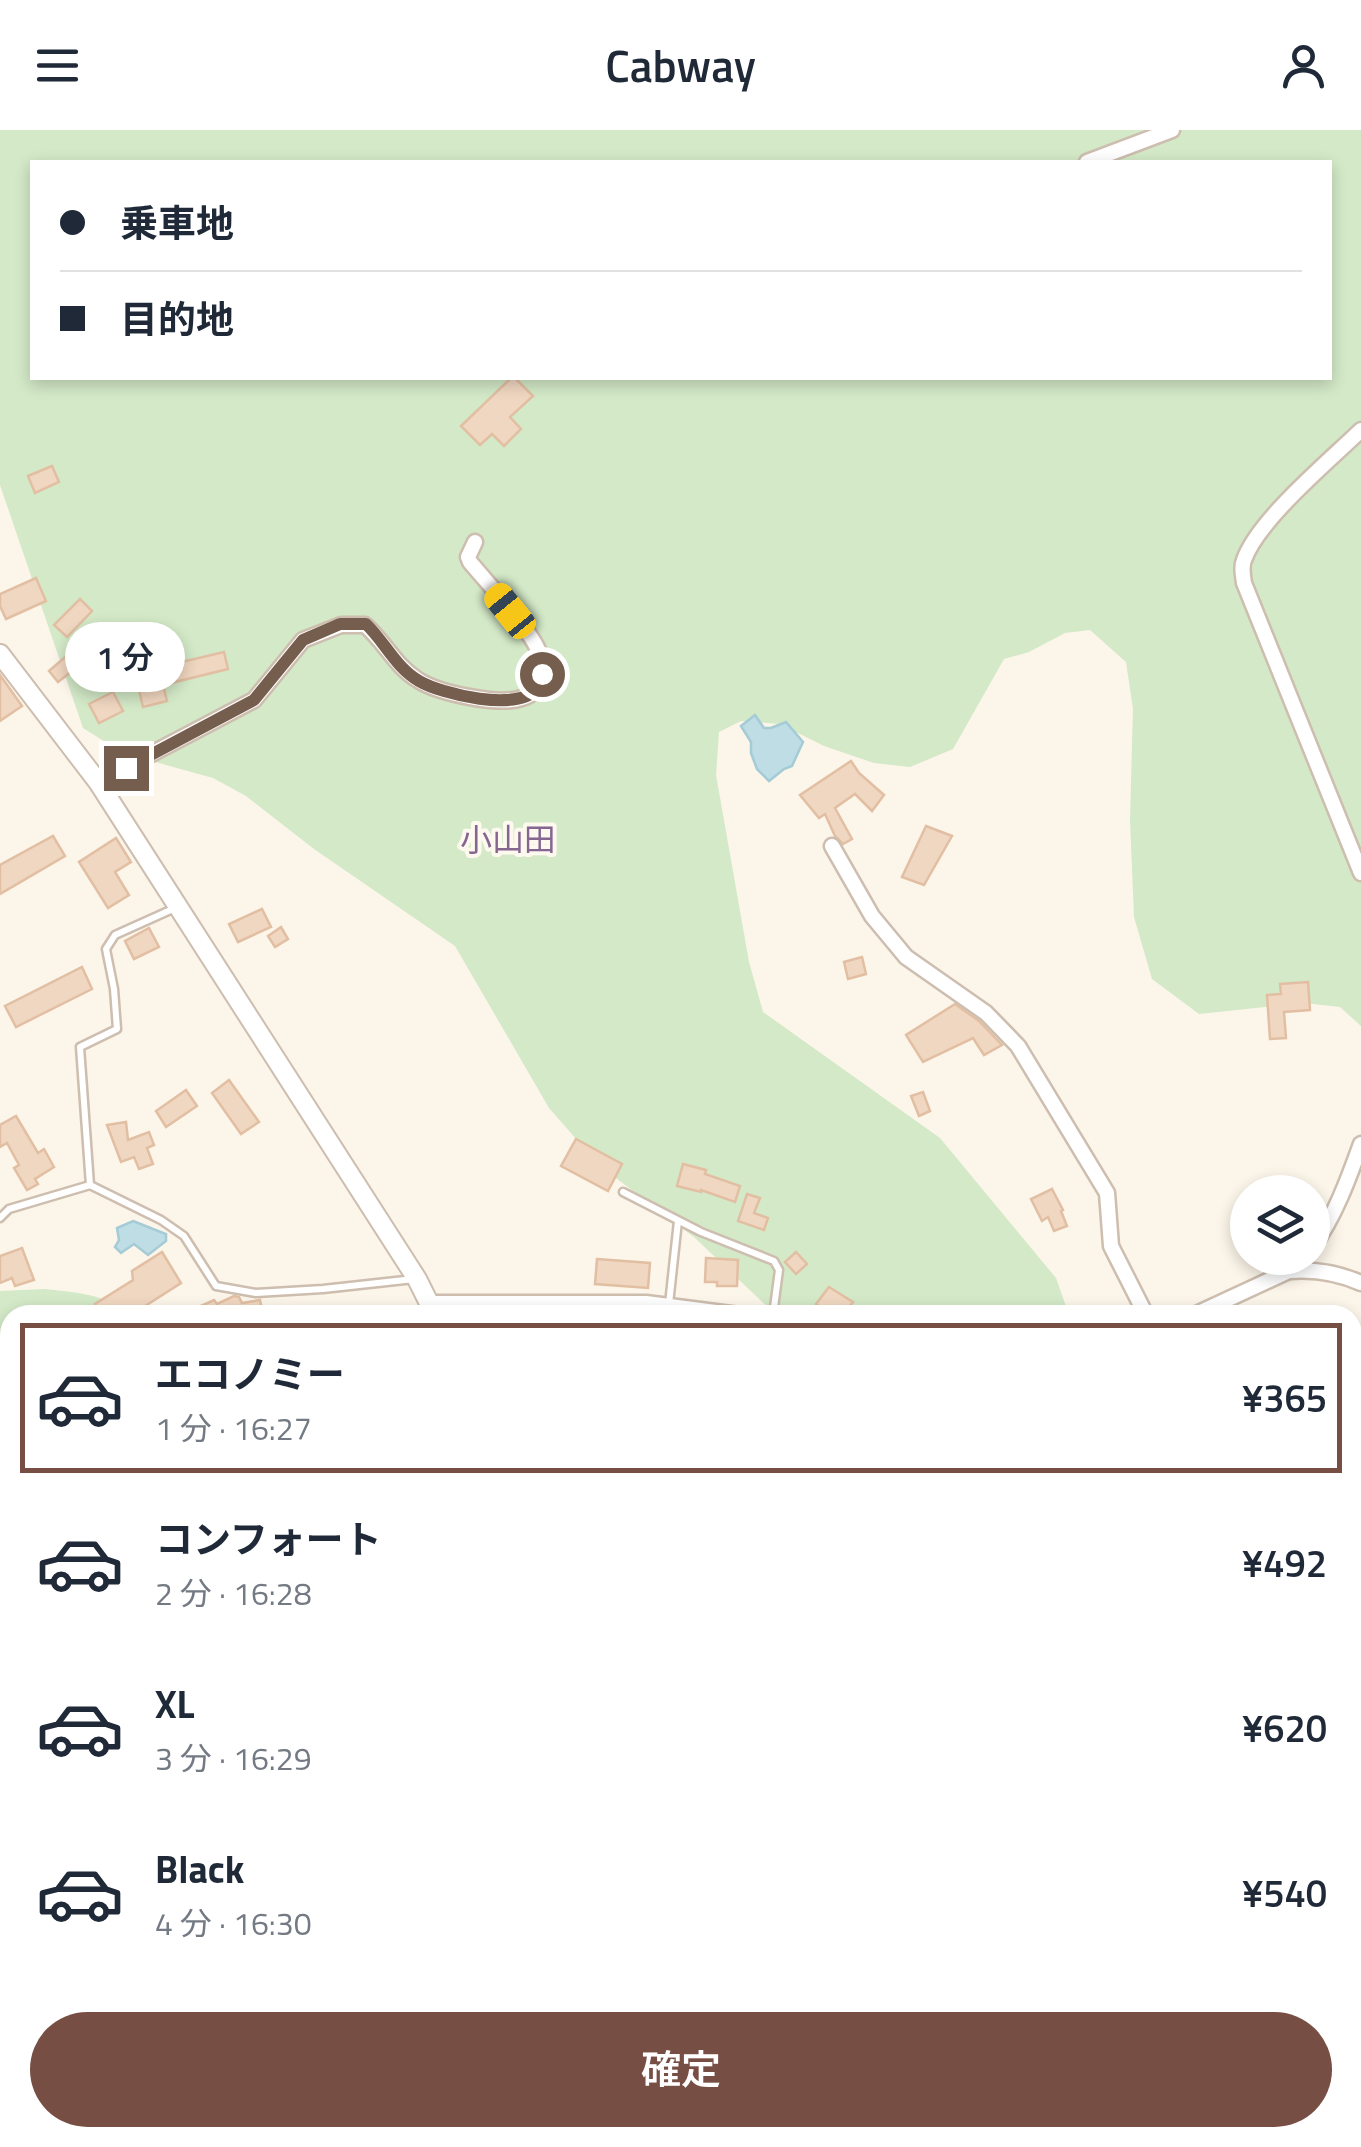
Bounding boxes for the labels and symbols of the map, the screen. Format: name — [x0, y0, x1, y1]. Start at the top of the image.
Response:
car — [479, 578, 541, 644]
callout: 1 分 — [66, 623, 186, 693]
route start — [520, 652, 565, 697]
route end — [104, 746, 149, 791]
district label: 小山田 — [460, 815, 556, 863]

